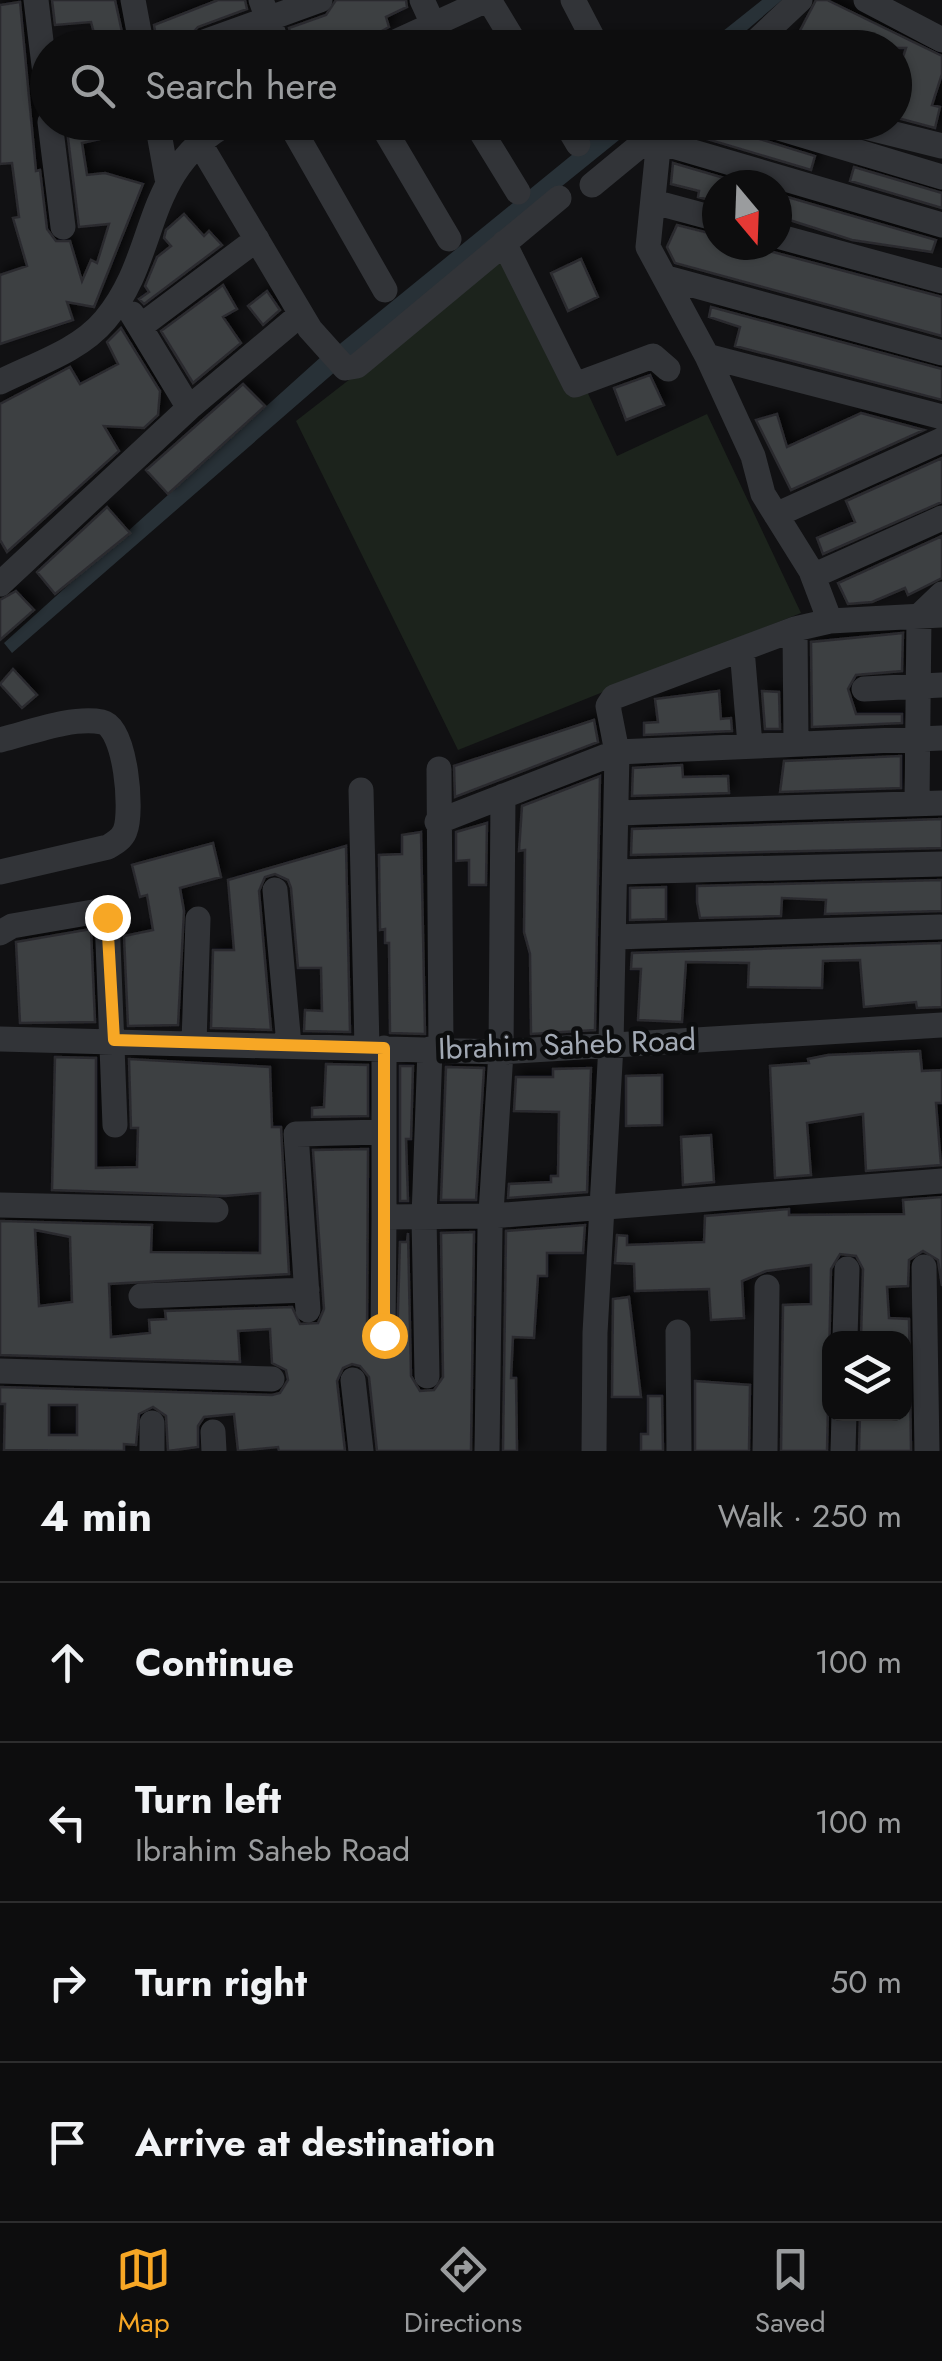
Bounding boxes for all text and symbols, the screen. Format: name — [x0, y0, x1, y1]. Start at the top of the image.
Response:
search box — [30, 30, 912, 140]
icon: search — [65, 58, 120, 113]
text: Search here — [145, 58, 337, 113]
north arrow — [702, 170, 792, 260]
route end — [85, 895, 131, 941]
street label: Ibrahim Saheb Road — [437, 1018, 697, 1070]
route start — [362, 1313, 408, 1359]
map controls — [822, 1331, 912, 1421]
button: layers — [822, 1331, 912, 1421]
text: 4 min — [40, 1486, 152, 1547]
text: Walk · 250 m — [718, 1493, 902, 1539]
icon: ahead — [40, 1635, 95, 1690]
text: Continue — [135, 1635, 294, 1690]
text: 100 m — [815, 1639, 902, 1685]
text: Turn left — [135, 1772, 281, 1827]
icon: left — [40, 1795, 95, 1850]
text: 100 m — [815, 1799, 902, 1845]
text: Ibrahim Saheb Road — [135, 1827, 410, 1873]
icon: right — [40, 1955, 95, 2010]
text: Turn right — [135, 1955, 307, 2010]
text: 50 m — [830, 1959, 902, 2005]
icon: arrive — [40, 2115, 95, 2170]
text: Arrive at destination — [135, 2115, 496, 2170]
tab: Map — [116, 2242, 171, 2343]
tab: Directions — [404, 2242, 522, 2343]
tab: Saved — [755, 2242, 826, 2343]

